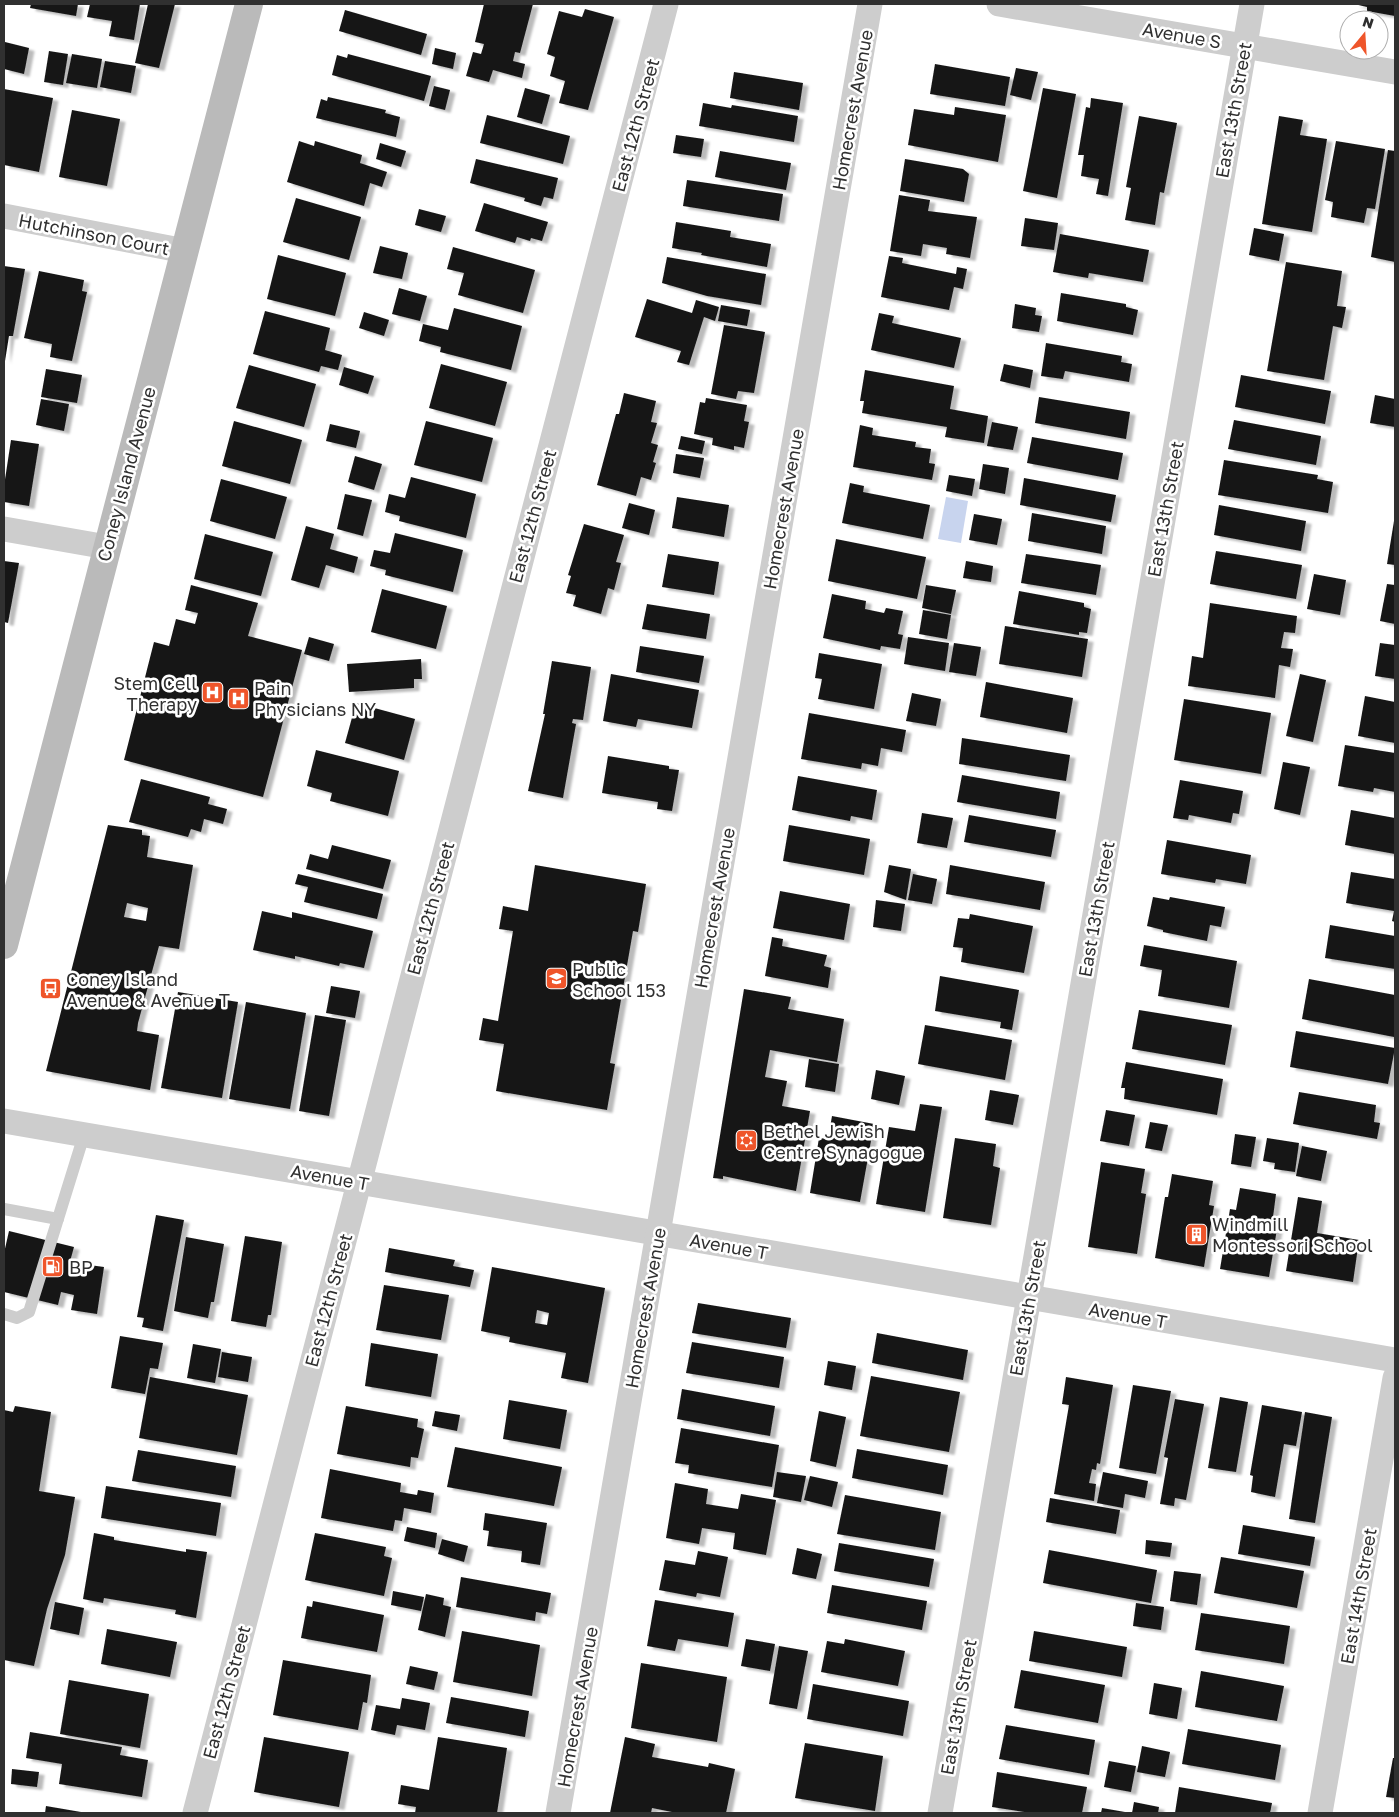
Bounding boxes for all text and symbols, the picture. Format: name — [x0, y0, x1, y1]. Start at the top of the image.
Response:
north arrow — [1339, 10, 1389, 60]
text: N — [1360, 12, 1376, 32]
street label: Avenue S — [1141, 17, 1223, 53]
street label: Homecrest Avenue — [827, 28, 877, 192]
street label: East 13th Street — [1210, 40, 1256, 180]
street label: East 12th Street — [607, 56, 663, 194]
street label: Hutchinson Court — [17, 209, 171, 259]
street label: Coney Island Avenue — [92, 384, 160, 564]
street label: Homecrest Avenue — [758, 427, 808, 591]
street label: East 13th Street — [1142, 439, 1188, 579]
street label: East 12th Street — [504, 447, 560, 585]
place label: Stem Cell Therapy — [114, 672, 197, 715]
place label: Pain Physicians NY — [254, 677, 377, 720]
hospital icon: Stem Cell Therapy — [201, 681, 225, 705]
hospital icon: Pain Physicians NY — [226, 686, 250, 710]
street label: Homecrest Avenue — [689, 826, 739, 990]
street label: East 12th Street — [402, 839, 458, 977]
street label: East 13th Street — [1073, 839, 1119, 979]
place label: Public School 153 — [572, 958, 666, 1001]
school or university icon: Public School 153 — [544, 967, 568, 991]
place label: Coney Island Avenue & Avenue T — [66, 968, 230, 1011]
bus stop icon: Coney Island Avenue & Avenue T — [38, 977, 62, 1001]
place label: Bethel Jewish Centre Synagogue — [763, 1120, 922, 1163]
synagogue icon: Bethel Jewish Centre Synagogue — [735, 1129, 759, 1153]
street label: Avenue T — [289, 1159, 371, 1195]
place label: Windmill Montessori School — [1212, 1213, 1373, 1256]
building icon: Windmill Montessori School — [1184, 1222, 1208, 1246]
street label: Homecrest Avenue — [620, 1226, 670, 1390]
street label: Avenue T — [688, 1228, 770, 1264]
street label: East 12th Street — [300, 1231, 356, 1369]
street label: East 13th Street — [1004, 1238, 1050, 1378]
fuel station icon: BP — [41, 1255, 65, 1279]
place label: BP — [69, 1256, 93, 1278]
street label: Avenue T — [1087, 1297, 1169, 1333]
street label: East 14th Street — [1335, 1526, 1381, 1666]
street label: East 12th Street — [198, 1623, 254, 1761]
street label: Homecrest Avenue — [552, 1625, 602, 1789]
street label: East 13th Street — [935, 1637, 981, 1777]

